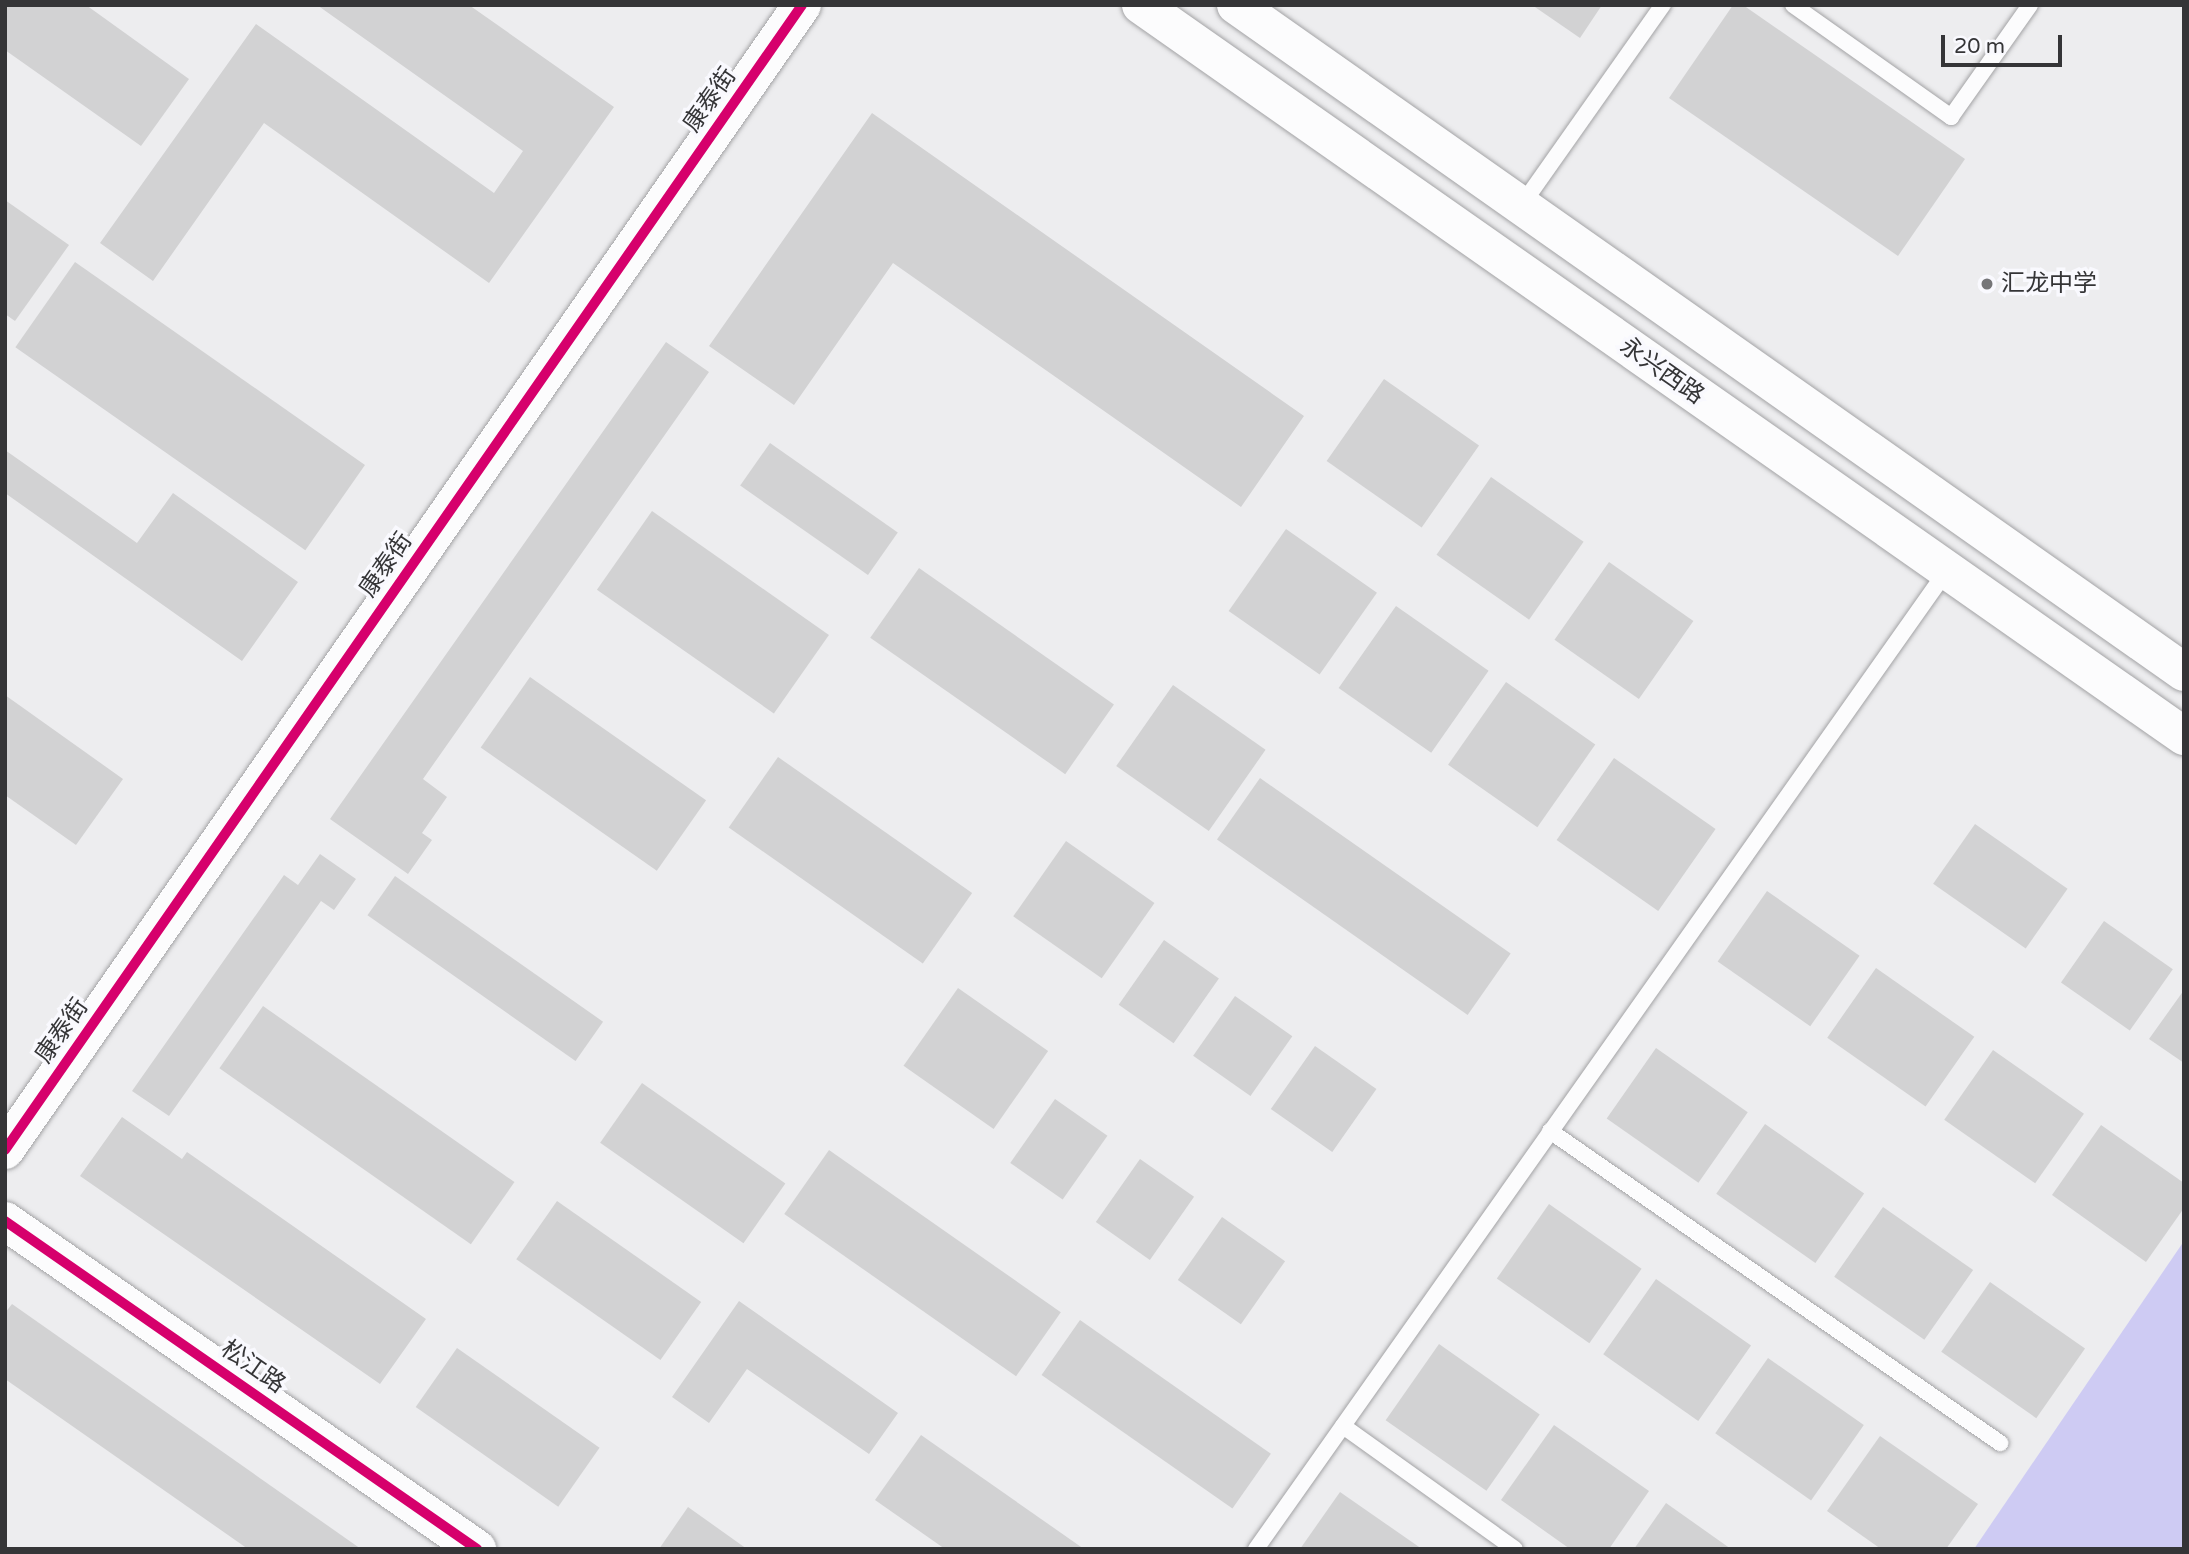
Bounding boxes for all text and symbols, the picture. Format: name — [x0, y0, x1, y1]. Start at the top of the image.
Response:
scale bar — [1944, 21, 2065, 65]
text: 20 m — [1954, 34, 2005, 59]
street label: 康泰街 — [678, 62, 742, 138]
place label: 汇龙中学 — [2001, 270, 2097, 298]
marker: 汇龙中学 — [1979, 276, 1995, 292]
street label: 永兴西路 — [1614, 332, 1710, 410]
street label: 康泰街 — [354, 527, 418, 603]
street label: 康泰街 — [30, 993, 94, 1069]
street label: 松江路 — [215, 1335, 291, 1399]

